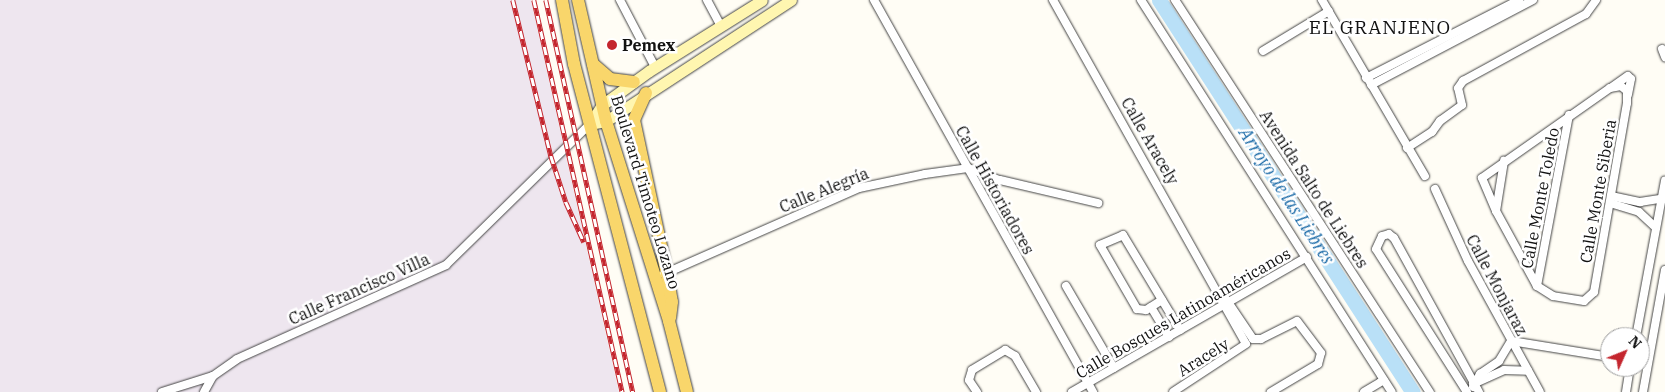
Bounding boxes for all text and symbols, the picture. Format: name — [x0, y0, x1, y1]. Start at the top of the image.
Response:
district label: EL GRANJENO — [1307, 17, 1453, 39]
place label: Pemex — [622, 35, 675, 55]
marker: Pemex — [606, 39, 618, 51]
street label: Boulevard Timoteo Lozano — [607, 93, 685, 291]
street label: Calle Aracely — [1117, 94, 1183, 188]
street label: Avenida Salto de Liebres — [1256, 106, 1372, 272]
street label: Calle Monte Siberia — [1576, 118, 1620, 264]
street label: Calle Historiadores — [952, 122, 1038, 258]
water label: Arroyo de las Liebres — [1234, 124, 1338, 268]
street label: Calle Monte Toledo — [1517, 126, 1563, 270]
street label: Calle Alegría — [777, 163, 871, 217]
street label: Calle Monjaraz — [1462, 231, 1532, 339]
street label: Calle Bosques Latinoaméricanos — [1072, 243, 1294, 383]
street label: Calle Francisco Villa — [286, 249, 432, 329]
north arrow — [1600, 327, 1650, 377]
text: N — [1625, 332, 1645, 353]
street label: Aracely — [1174, 334, 1232, 380]

